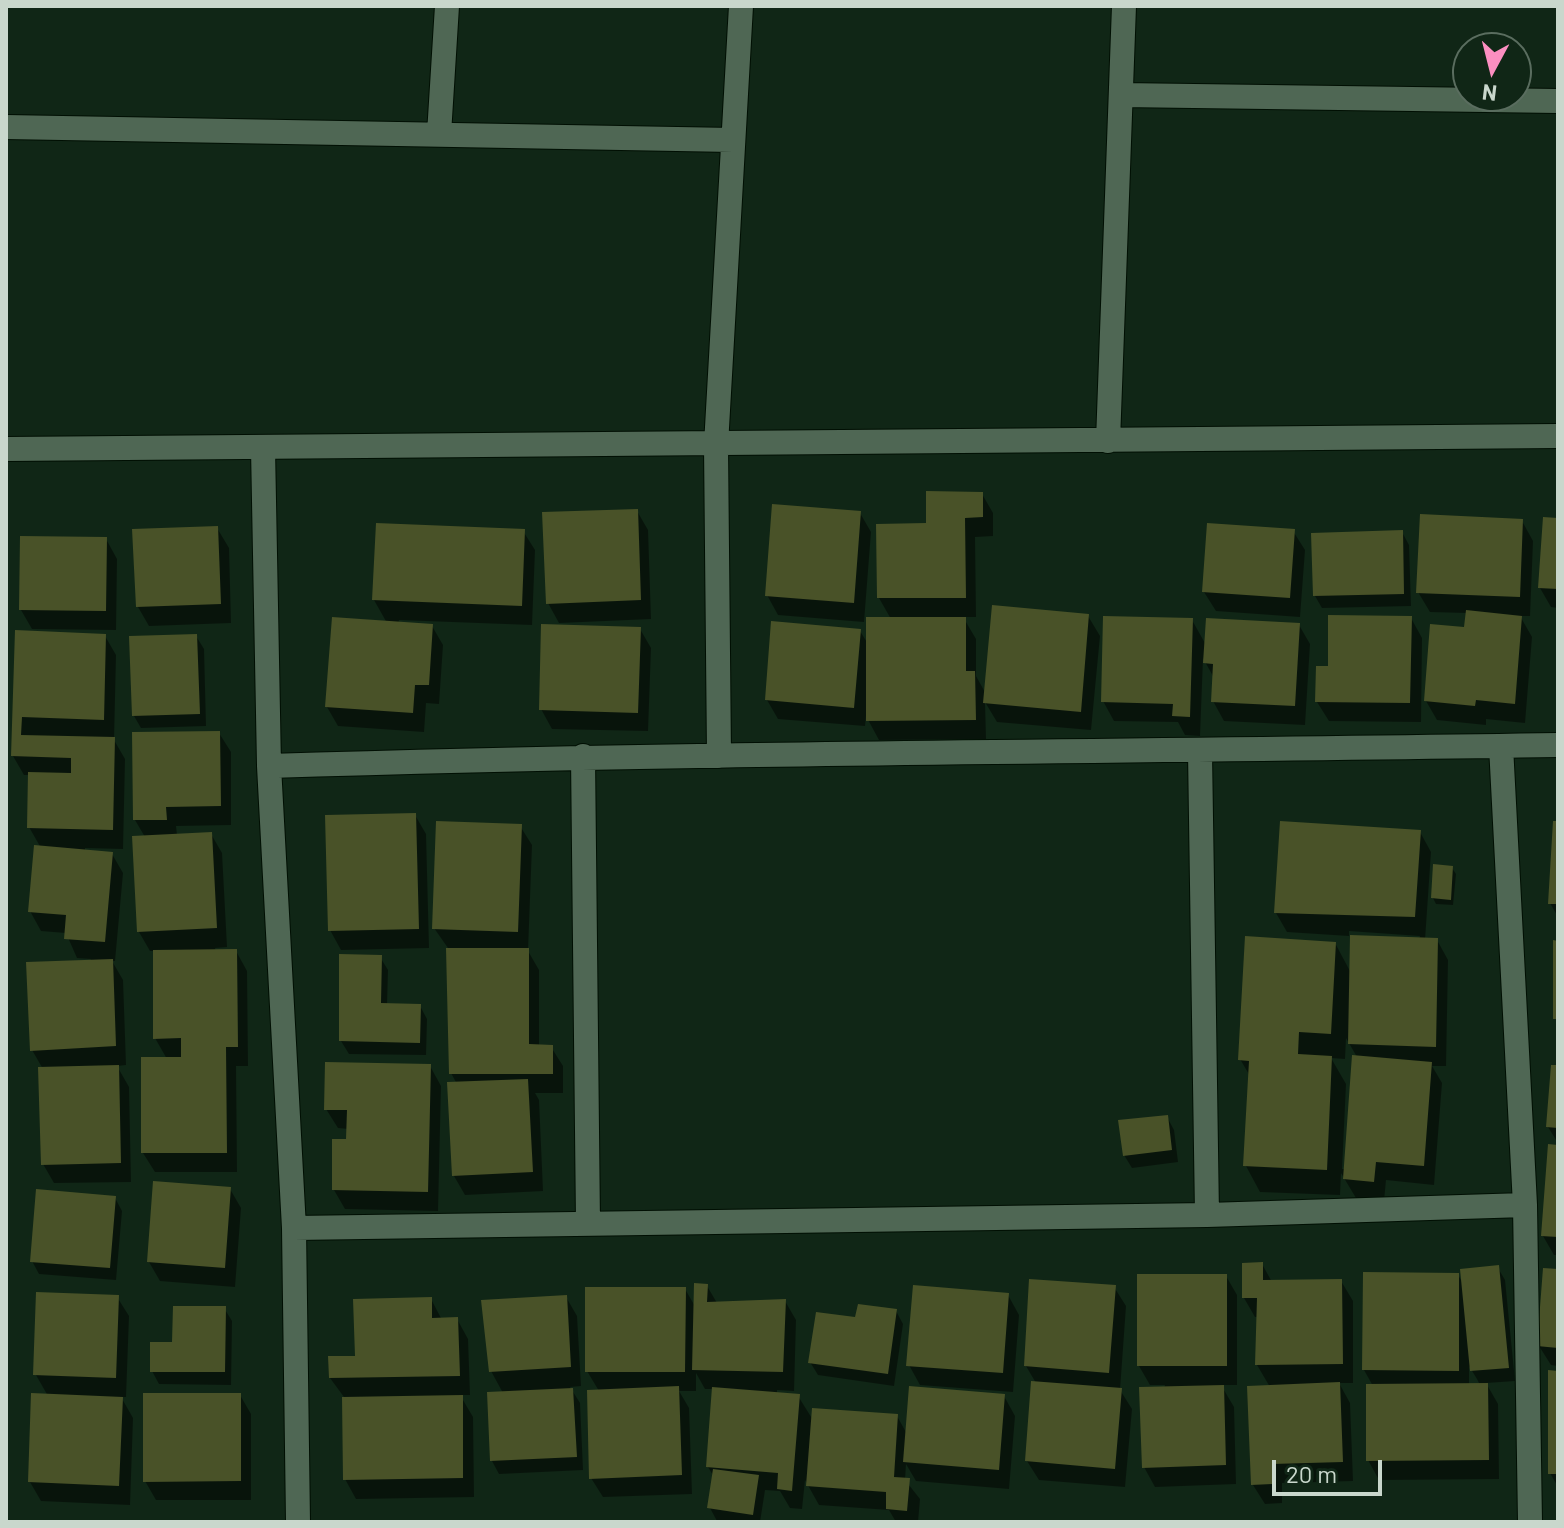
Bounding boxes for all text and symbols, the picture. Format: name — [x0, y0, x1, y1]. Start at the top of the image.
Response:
north arrow — [1452, 32, 1532, 112]
text: N — [1480, 80, 1498, 108]
scale bar — [1276, 1444, 1386, 1494]
text: 20 m — [1286, 1459, 1337, 1488]

